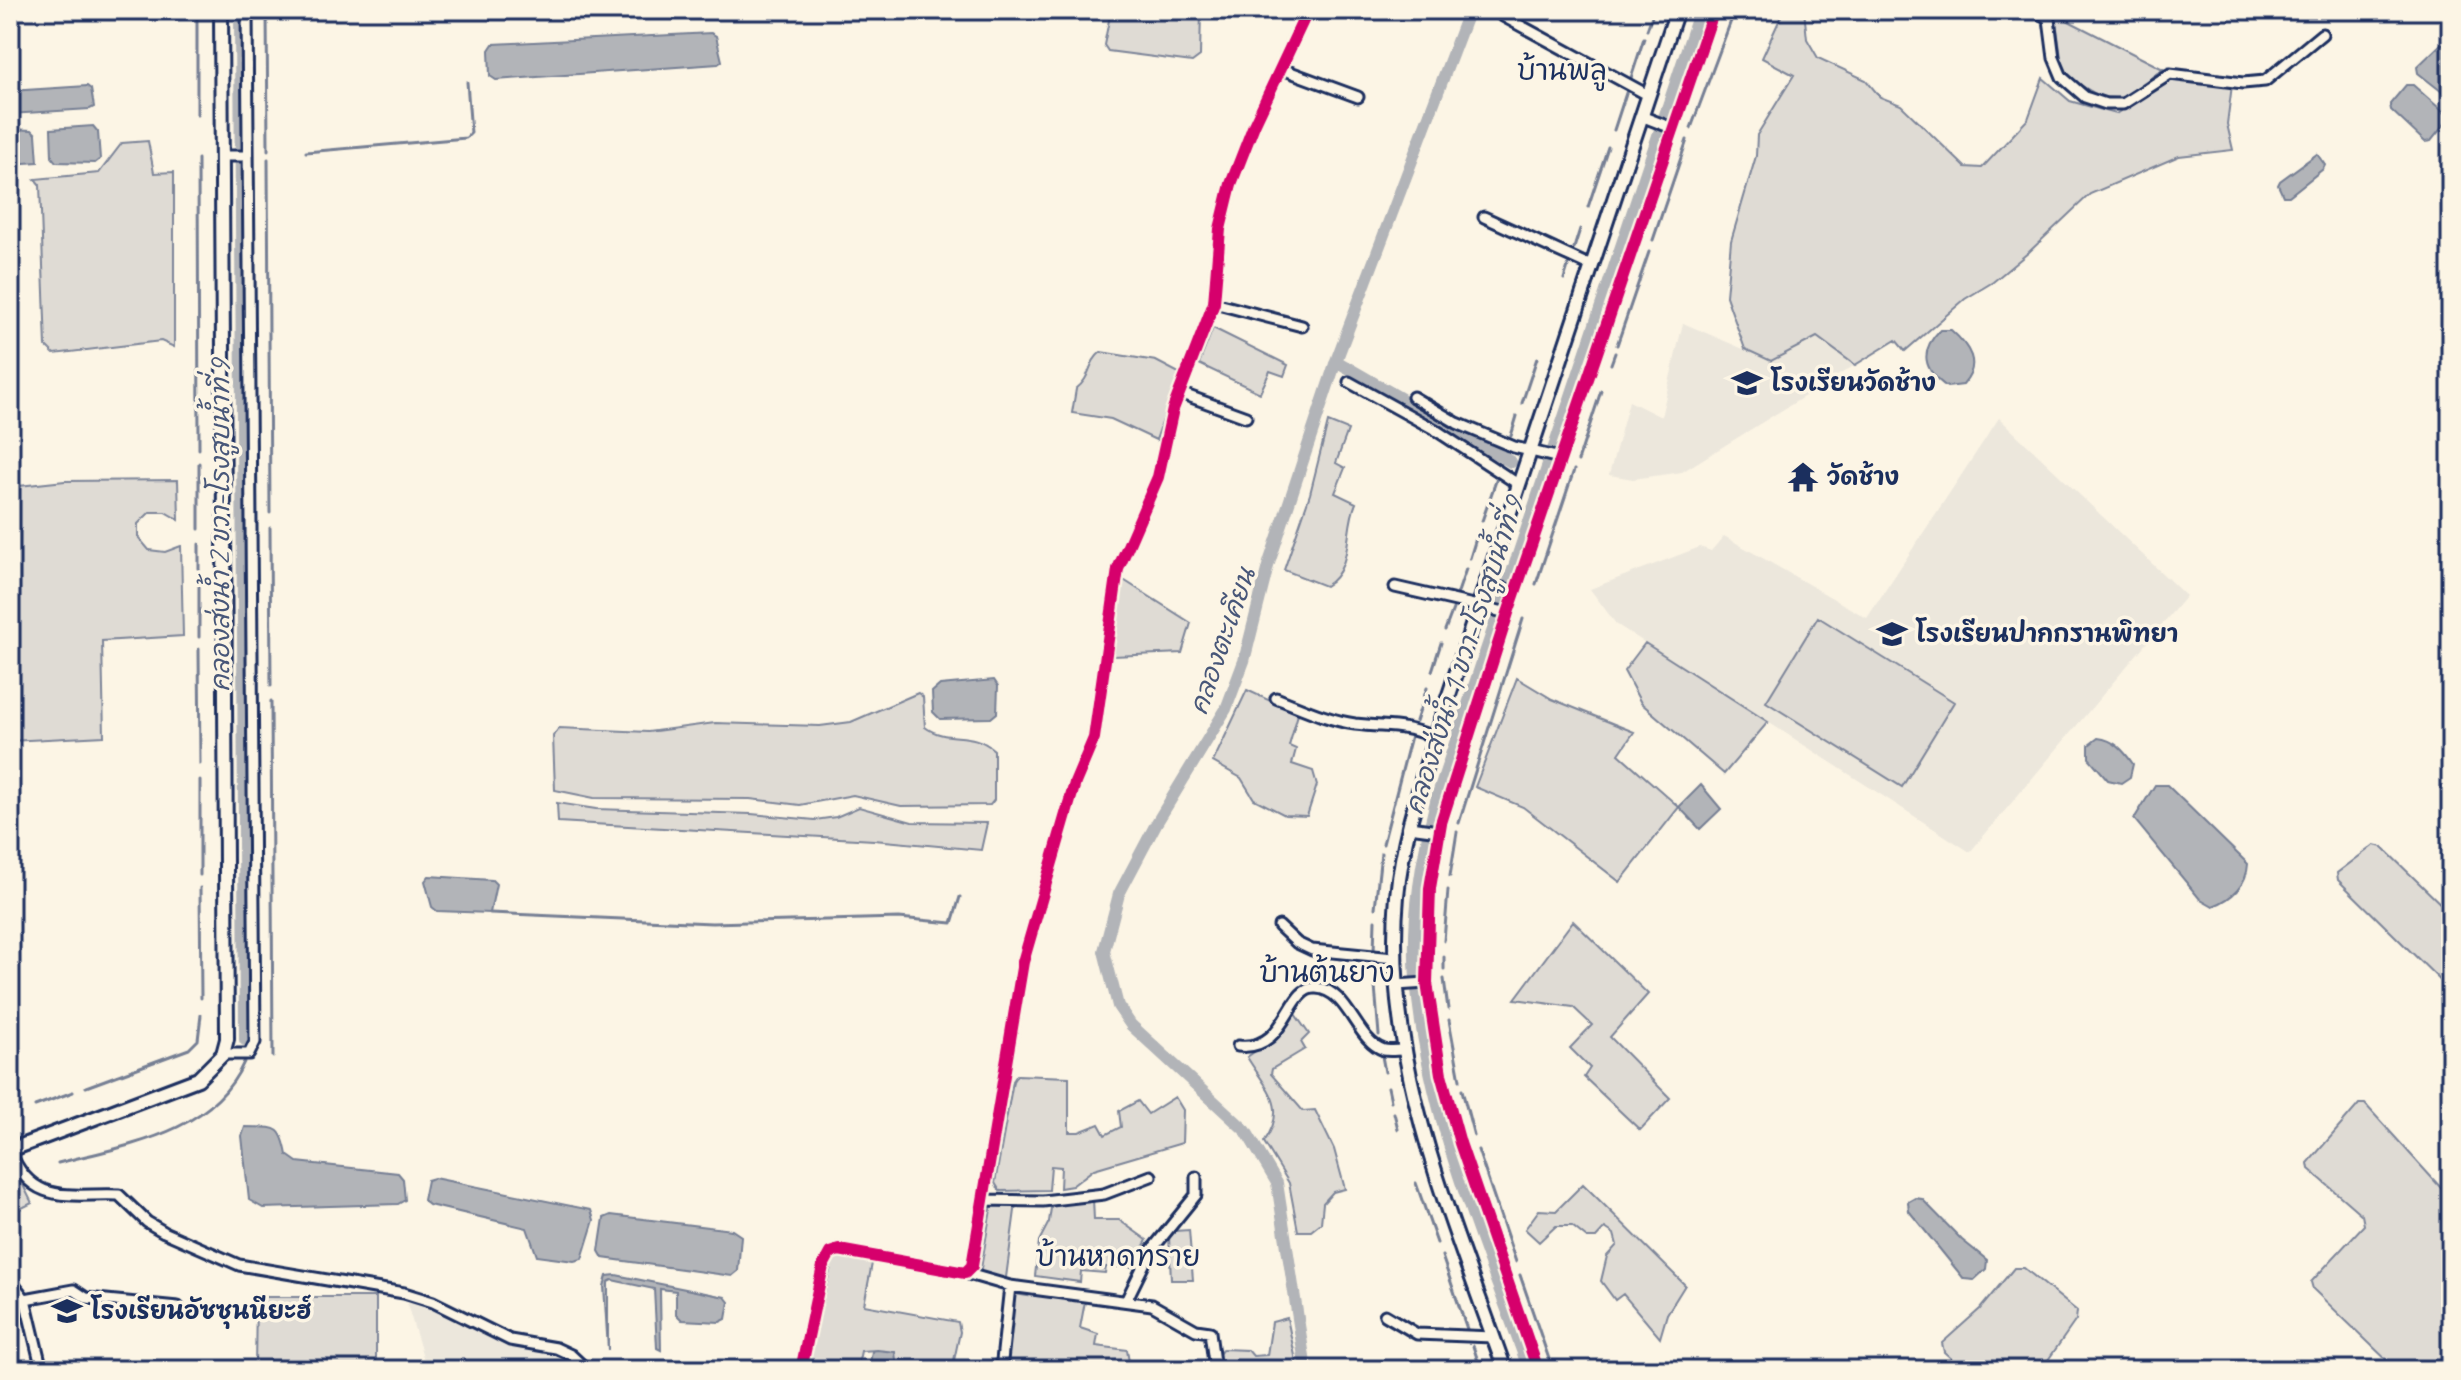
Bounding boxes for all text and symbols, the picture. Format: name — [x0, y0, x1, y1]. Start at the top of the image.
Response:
district label: บ้านพลู — [1517, 52, 1607, 91]
water label: คลองส่งน้ำ 2 ขวา-โรงสูบน้ำที่ 9 — [196, 355, 240, 692]
school or university icon: โรงเรียนวัดช้าง — [1730, 366, 1764, 400]
place label: โรงเรียนวัดช้าง — [1770, 366, 1936, 400]
temple icon: วัดช้าง — [1786, 460, 1820, 494]
place label: วัดช้าง — [1827, 460, 1899, 494]
water label: คลองส่งน้ำ 1 ขวา-โรงสูบน้ำที่ 9 — [1390, 487, 1535, 819]
water label: คลองตะเคียน — [1182, 562, 1265, 719]
school or university icon: โรงเรียนปากกรานพิทยา — [1875, 617, 1909, 651]
place label: โรงเรียนปากกรานพิทยา — [1915, 617, 2178, 651]
district label: บ้านต้นยาง — [1259, 954, 1395, 993]
district label: บ้านหาดทราย — [1036, 1238, 1200, 1277]
school or university icon: โรงเรียนอัซซุนนียะฮ์ — [50, 1294, 84, 1328]
place label: โรงเรียนอัซซุนนียะฮ์ — [90, 1294, 312, 1329]

